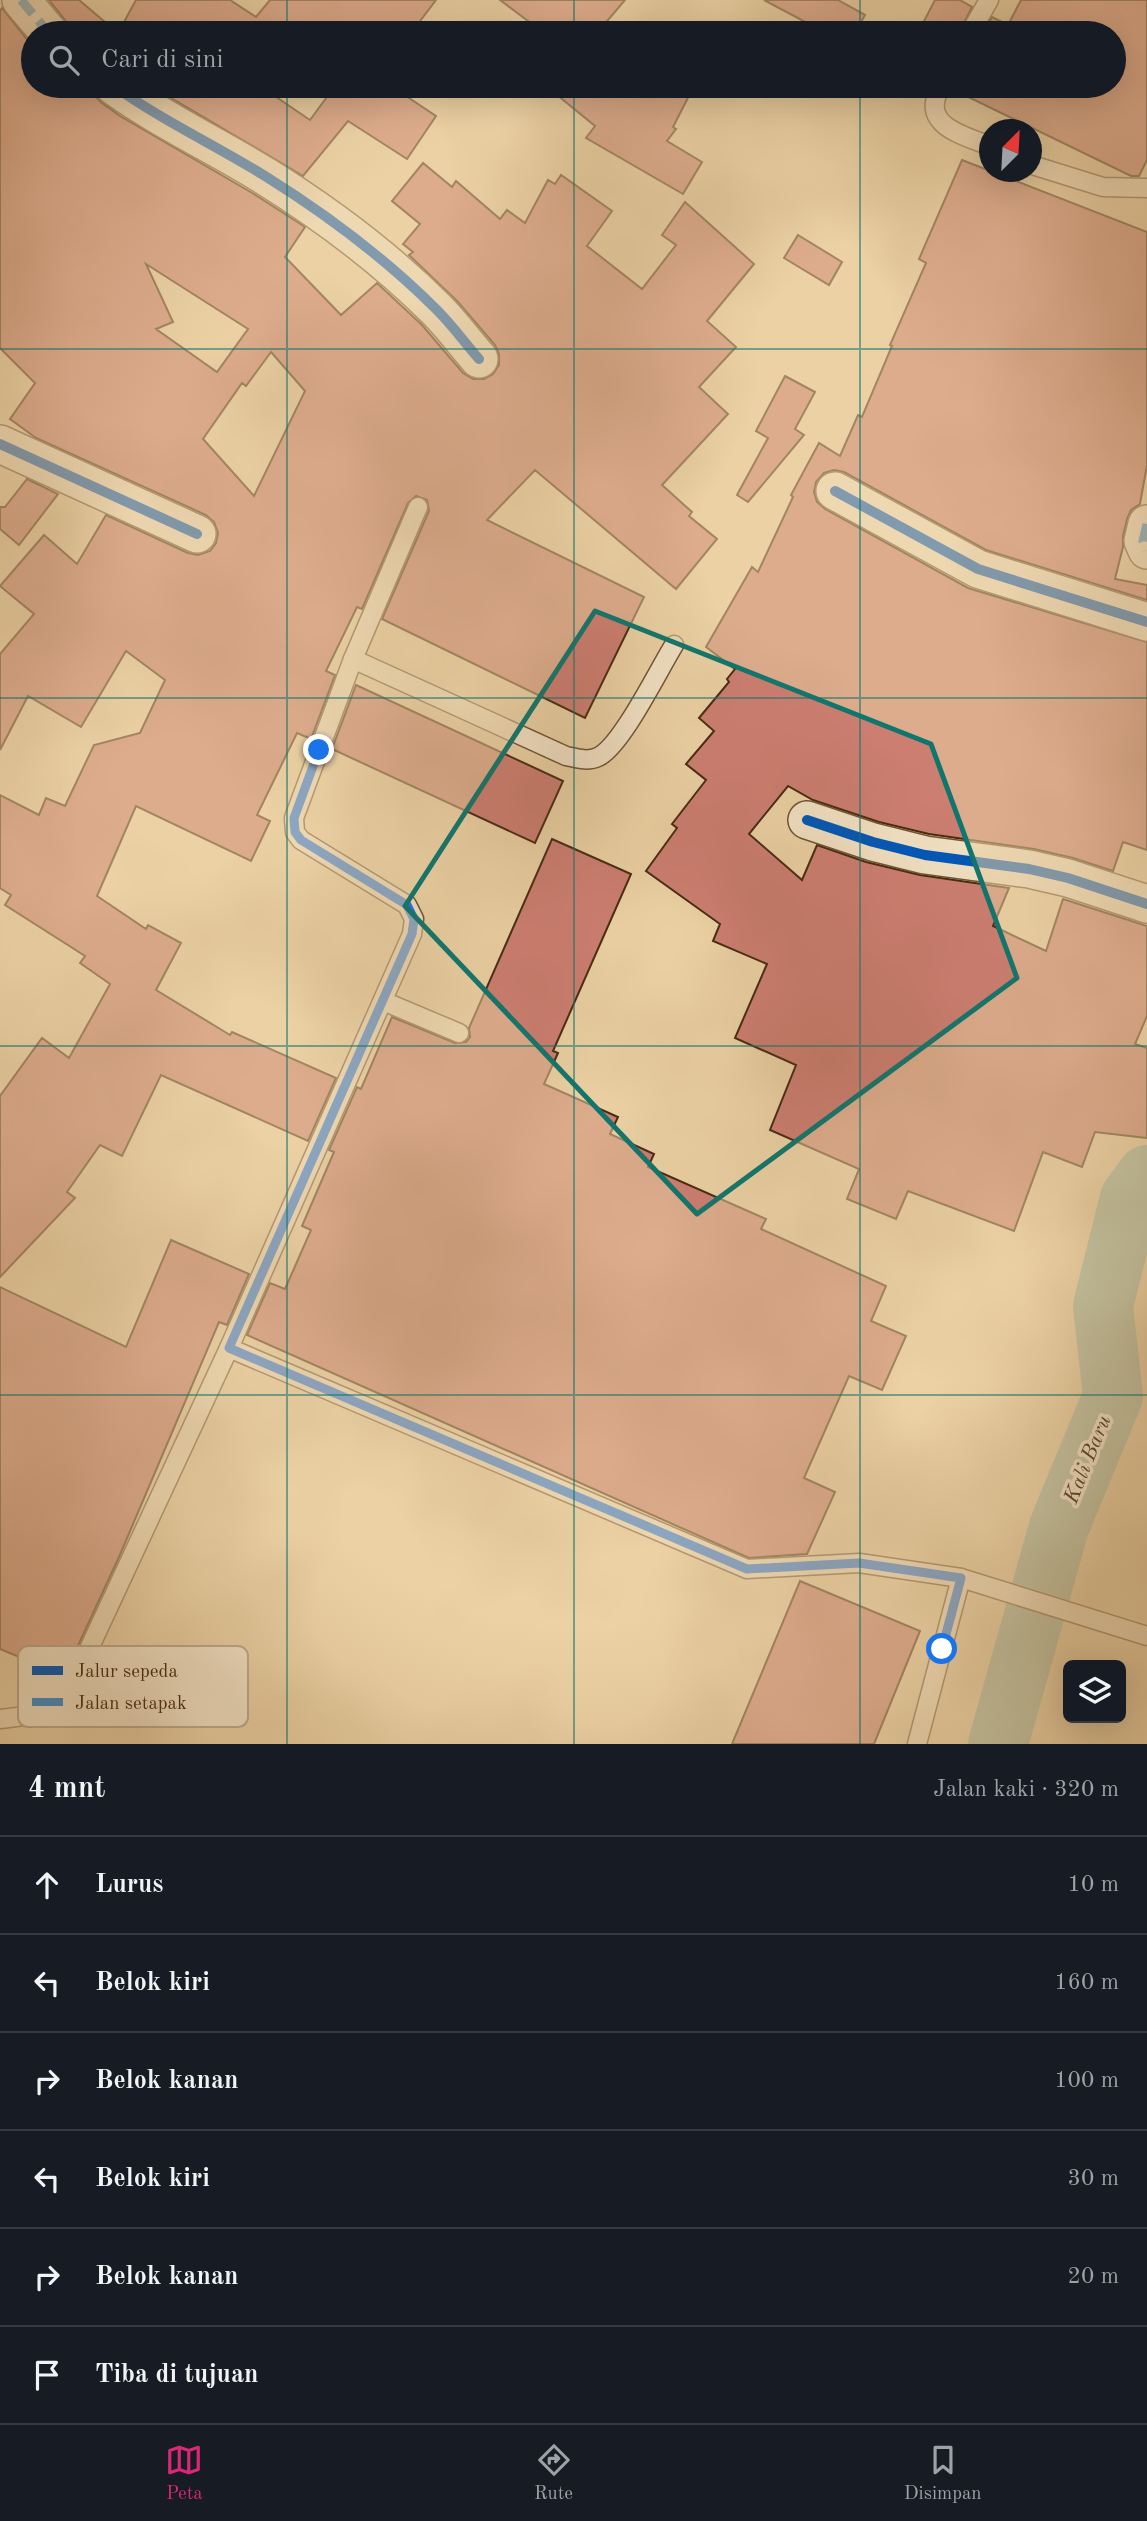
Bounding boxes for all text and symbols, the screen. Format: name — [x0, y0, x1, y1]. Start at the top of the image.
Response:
search box — [21, 21, 1126, 98]
icon: search — [45, 41, 83, 79]
text: Cari di sini — [101, 47, 223, 73]
north arrow — [979, 119, 1042, 182]
route end — [303, 734, 334, 765]
water label: Kali Baru — [1061, 1413, 1116, 1507]
route start — [926, 1633, 957, 1664]
legend — [18, 1646, 248, 1727]
map controls — [1063, 1660, 1126, 1723]
button: layers — [1063, 1660, 1126, 1723]
text: Jalur sepeda — [75, 1663, 179, 1682]
text: Jalan setapak — [75, 1695, 187, 1714]
text: 4 mnt — [28, 1774, 105, 1804]
text: Jalan kaki · 320 m — [933, 1778, 1119, 1801]
icon: ahead — [28, 1866, 66, 1904]
text: Lurus — [95, 1872, 163, 1898]
text: 10 m — [1068, 1873, 1119, 1896]
icon: left — [28, 1964, 66, 2002]
text: Belok kiri — [95, 1970, 210, 1996]
text: 160 m — [1054, 1971, 1119, 1994]
icon: right — [28, 2062, 66, 2100]
text: Belok kanan — [95, 2068, 239, 2094]
text: 100 m — [1054, 2069, 1119, 2092]
icon: left — [28, 2160, 66, 2198]
text: Belok kiri — [95, 2166, 210, 2192]
text: 30 m — [1068, 2167, 1119, 2190]
icon: right — [28, 2258, 66, 2296]
text: Belok kanan — [95, 2264, 239, 2290]
text: 20 m — [1068, 2265, 1119, 2288]
icon: arrive — [28, 2356, 66, 2394]
text: Tiba di tujuan — [95, 2362, 259, 2388]
tab: Peta — [165, 2441, 203, 2506]
tab: Rute — [534, 2441, 573, 2506]
tab: Disimpan — [904, 2441, 982, 2506]

